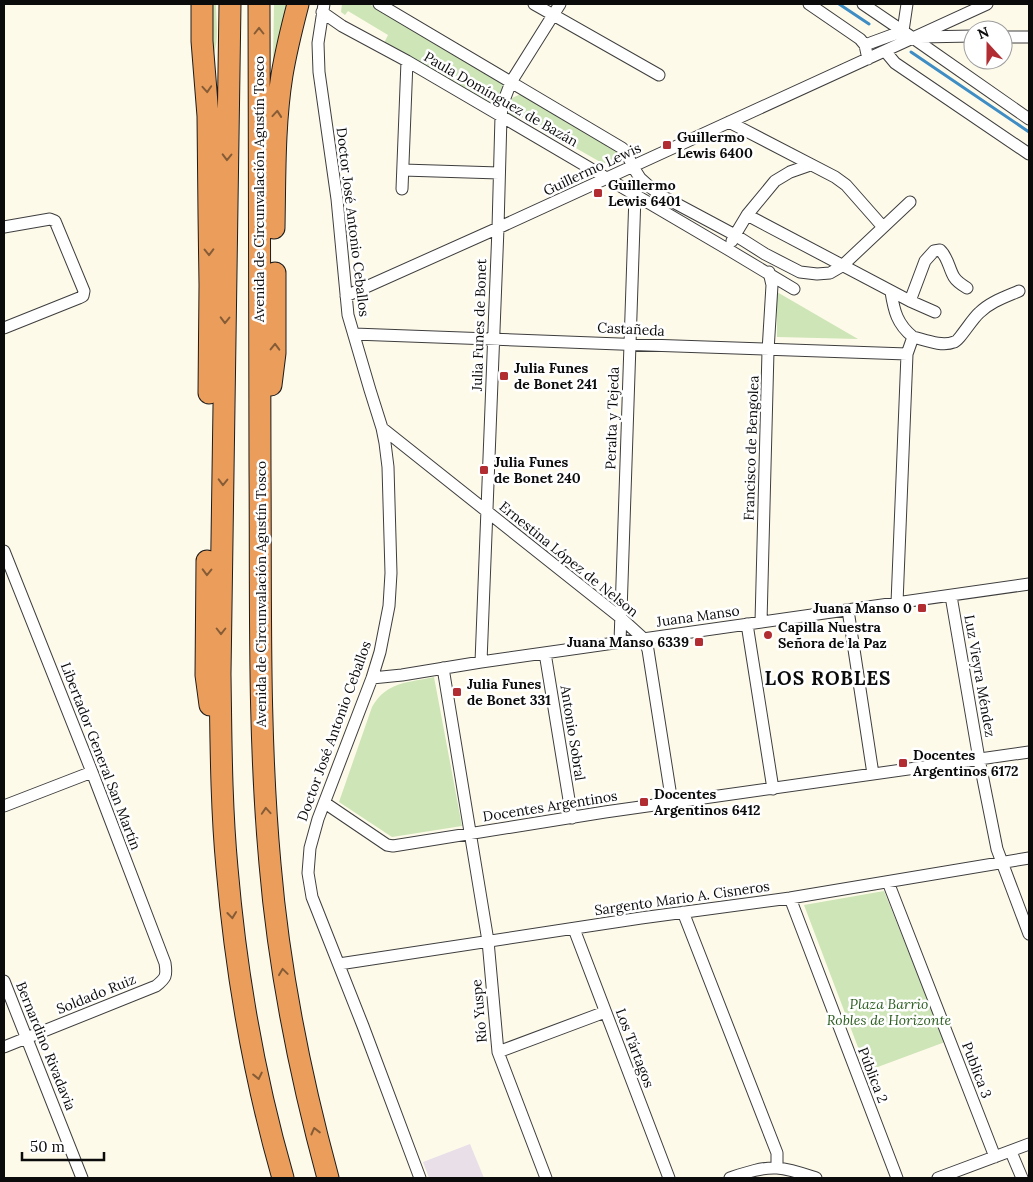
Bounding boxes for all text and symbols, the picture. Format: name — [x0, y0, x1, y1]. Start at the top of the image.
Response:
north arrow — [963, 20, 1013, 70]
text: N — [975, 22, 992, 43]
one-way arrow — [254, 27, 264, 34]
street label: Paula Domínguez de Bazán — [421, 47, 582, 151]
street label: Avenida de Circunvalación Agustín Tosco — [250, 56, 268, 323]
one-way arrow — [201, 86, 212, 94]
one-way arrow — [271, 110, 282, 118]
street label: Doctor José Antonio Ceballos — [332, 126, 374, 318]
place label: Guillermo Lewis 6400 — [677, 128, 753, 162]
street label: Guillermo Lewis — [540, 138, 644, 200]
marker: Guillermo Lewis 6400 — [661, 139, 673, 151]
one-way arrow — [222, 154, 232, 162]
place label: Guillermo Lewis 6401 — [608, 176, 681, 210]
marker: Guillermo Lewis 6401 — [592, 187, 604, 199]
one-way arrow — [204, 248, 215, 256]
street label: Julia Funes de Bonet — [468, 258, 490, 392]
one-way arrow — [220, 316, 230, 324]
street label: Castañeda — [597, 318, 665, 340]
one-way arrow — [270, 342, 280, 350]
place label: Julia Funes de Bonet 241 — [514, 359, 598, 393]
street label: Peralta y Tejeda — [601, 366, 623, 470]
marker: Julia Funes de Bonet 241 — [498, 370, 510, 382]
street label: Francisco de Bengolea — [739, 375, 763, 521]
place label: Julia Funes de Bonet 240 — [494, 453, 581, 487]
street label: Avenida de Circunvalación Agustín Tosco — [252, 461, 270, 728]
marker: Julia Funes de Bonet 240 — [478, 464, 490, 476]
one-way arrow — [218, 479, 228, 487]
street label: Ernestina López de Nelson — [496, 497, 643, 621]
one-way arrow — [201, 568, 212, 576]
place label: Juana Manso 0 — [813, 599, 912, 617]
street label: Juana Manso — [654, 601, 741, 631]
marker: Juana Manso 0 — [916, 602, 928, 614]
street label: Luz Vieyra Méndez — [960, 613, 1000, 739]
place label: Capilla Nuestra Señora de la Paz — [778, 618, 887, 652]
one-way arrow — [216, 628, 226, 636]
marker: Capilla Nuestra Señora de la Paz — [762, 629, 774, 641]
place label: Juana Manso 6339 — [567, 633, 689, 651]
marker: Juana Manso 6339 — [693, 636, 705, 648]
street label: Doctor José Antonio Ceballos — [293, 638, 375, 824]
street label: Libertador General San Martín — [57, 660, 145, 853]
district label: LOS ROBLES — [765, 666, 891, 690]
place label: Julia Funes de Bonet 331 — [467, 675, 551, 709]
street label: Antonio Sobral — [556, 683, 589, 782]
marker: Julia Funes de Bonet 331 — [451, 686, 463, 698]
place label: Docentes Argentinos 6172 — [913, 746, 1018, 780]
marker: Docentes Argentinos 6172 — [897, 757, 909, 769]
place label: Docentes Argentinos 6412 — [654, 785, 761, 819]
street label: Docentes Argentinos — [481, 786, 619, 826]
marker: Docentes Argentinos 6412 — [638, 796, 650, 808]
one-way arrow — [260, 806, 271, 814]
street label: Sargento Mario A. Cisneros — [593, 877, 771, 919]
one-way arrow — [226, 912, 237, 920]
one-way arrow — [278, 968, 289, 976]
street label: Soldado Ruiz — [54, 970, 138, 1018]
street label: Río Yuspe — [467, 978, 491, 1043]
street label: Bernardino Rivadavia — [12, 979, 80, 1113]
park label: Plaza Barrio Robles de Horizonte — [827, 995, 952, 1029]
street label: Los Tártagos — [612, 1006, 658, 1090]
street label: Publica 3 — [958, 1039, 996, 1101]
street label: Pública 2 — [854, 1044, 892, 1106]
one-way arrow — [252, 1071, 263, 1080]
one-way arrow — [311, 1128, 321, 1136]
scale bar — [22, 1130, 105, 1162]
text: 50 m — [30, 1137, 65, 1156]

